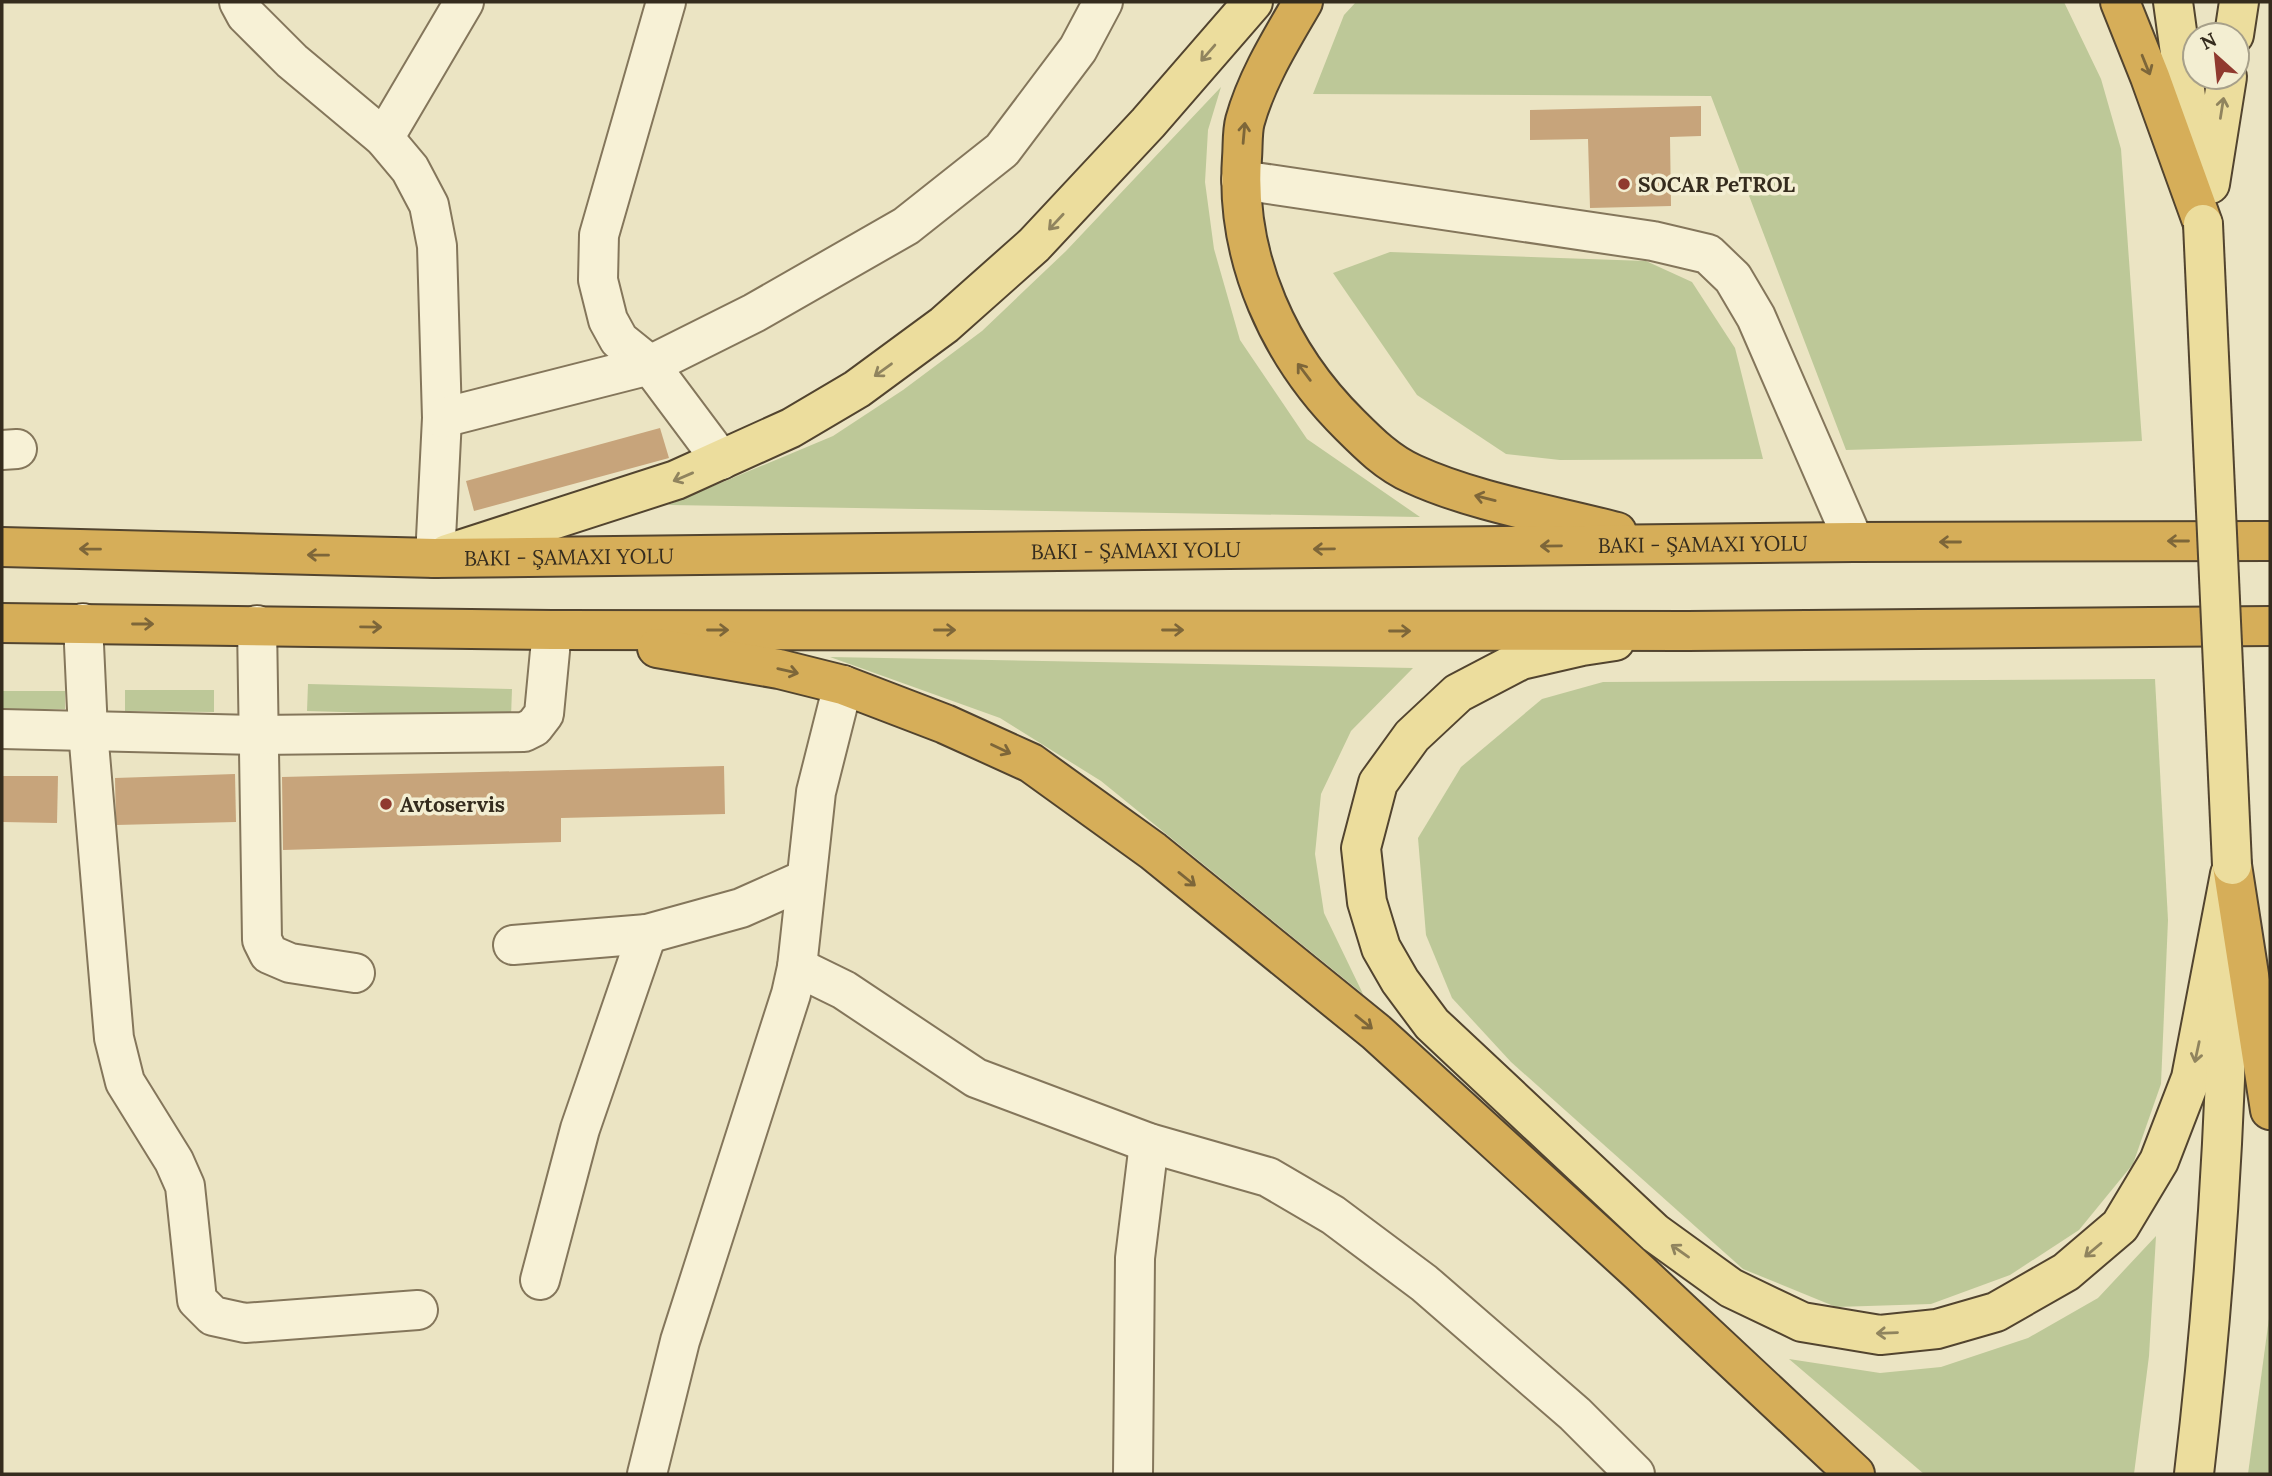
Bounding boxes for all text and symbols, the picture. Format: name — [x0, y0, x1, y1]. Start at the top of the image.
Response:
north arrow — [2181, 21, 2251, 91]
text: N — [2196, 27, 2221, 55]
one-way arrow — [1200, 44, 1216, 62]
one-way arrow — [2140, 54, 2153, 75]
one-way arrow — [2216, 97, 2229, 120]
one-way arrow — [1238, 122, 1251, 145]
place label: SOCAR PeTROL — [1638, 171, 1795, 198]
marker: SOCAR PeTROL — [1616, 176, 1632, 192]
one-way arrow — [1047, 213, 1064, 230]
one-way arrow — [874, 362, 893, 377]
one-way arrow — [1297, 362, 1312, 381]
one-way arrow — [673, 471, 694, 484]
one-way arrow — [1474, 491, 1497, 504]
street label: BAKI - ŞAMAXI YOLU — [1598, 529, 1808, 558]
one-way arrow — [2166, 534, 2189, 548]
street label: BAKI - ŞAMAXI YOLU — [1031, 535, 1241, 565]
one-way arrow — [1939, 535, 1962, 549]
one-way arrow — [1540, 540, 1563, 553]
street label: BAKI - ŞAMAXI YOLU — [464, 542, 674, 571]
one-way arrow — [1312, 542, 1335, 556]
one-way arrow — [79, 543, 102, 556]
one-way arrow — [306, 548, 329, 562]
one-way arrow — [132, 617, 155, 631]
one-way arrow — [359, 620, 382, 633]
one-way arrow — [706, 623, 729, 637]
one-way arrow — [934, 623, 957, 637]
one-way arrow — [1161, 623, 1184, 637]
one-way arrow — [1389, 624, 1412, 638]
one-way arrow — [776, 665, 799, 678]
one-way arrow — [990, 743, 1011, 756]
place label: Avtoservis — [400, 791, 505, 818]
marker: Avtoservis — [378, 796, 394, 812]
one-way arrow — [1178, 871, 1196, 887]
one-way arrow — [1354, 1014, 1373, 1029]
one-way arrow — [2189, 1040, 2203, 1063]
one-way arrow — [2084, 1242, 2102, 1258]
one-way arrow — [1671, 1244, 1690, 1258]
one-way arrow — [1875, 1327, 1898, 1340]

